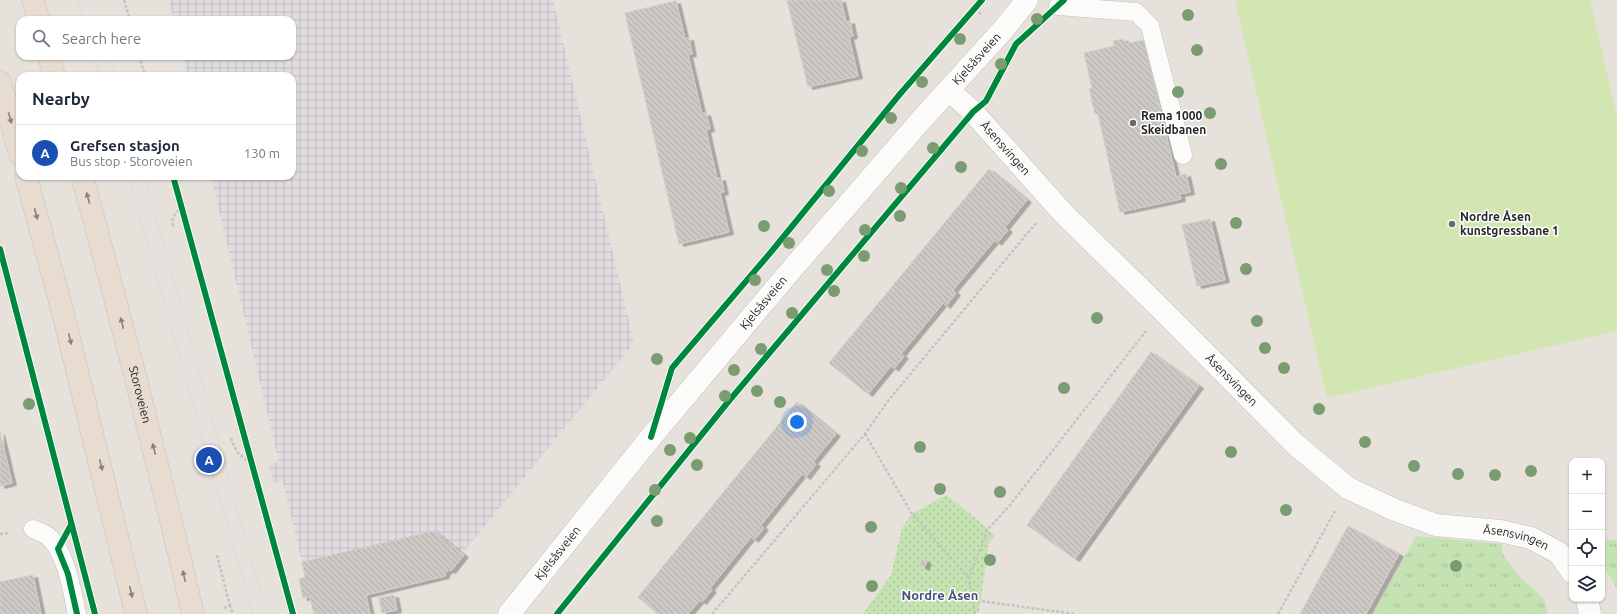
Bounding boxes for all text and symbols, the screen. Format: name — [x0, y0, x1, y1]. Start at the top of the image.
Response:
search box — [16, 16, 296, 60]
icon: search — [30, 27, 52, 49]
text: Search here — [62, 30, 141, 47]
street label: Kjelsåsveien — [949, 30, 1003, 87]
text: Nearby — [32, 89, 90, 108]
place label: Rema 1000 Skeidbanen — [1141, 109, 1206, 136]
one-way arrow — [7, 113, 13, 125]
street label: Åsensvingen — [978, 118, 1033, 178]
marker: Rema 1000 Skeidbanen — [1128, 118, 1138, 128]
text: Grefsen stasjon — [70, 137, 180, 154]
text: A — [40, 146, 50, 160]
text: 130 m — [244, 146, 280, 160]
text: Bus stop · Storoveien — [70, 154, 193, 168]
one-way arrow — [85, 192, 91, 204]
one-way arrow — [33, 208, 39, 220]
place label: Nordre Åsen kunstgressbane 1 — [1460, 210, 1559, 237]
marker: Nordre Åsen kunstgressbane 1 — [1447, 219, 1457, 229]
street label: Kjelsåsveien — [737, 273, 789, 332]
one-way arrow — [119, 317, 125, 329]
one-way arrow — [67, 333, 73, 345]
street label: Åsensvingen — [1203, 351, 1260, 408]
street label: Storoveien — [127, 364, 154, 424]
your location — [787, 412, 807, 432]
one-way arrow — [151, 443, 157, 455]
pin: A — [196, 445, 222, 475]
map controls — [1569, 458, 1605, 602]
button: + — [1569, 458, 1605, 494]
one-way arrow — [98, 460, 104, 472]
button: − — [1569, 494, 1605, 530]
street label: Åsensvingen — [1483, 522, 1551, 552]
street label: Kjelsåsveien — [532, 523, 583, 582]
button: locate — [1569, 530, 1605, 566]
button: layers — [1569, 566, 1605, 602]
one-way arrow — [180, 570, 186, 582]
one-way arrow — [128, 586, 134, 598]
district label: Nordre Åsen — [902, 588, 978, 602]

